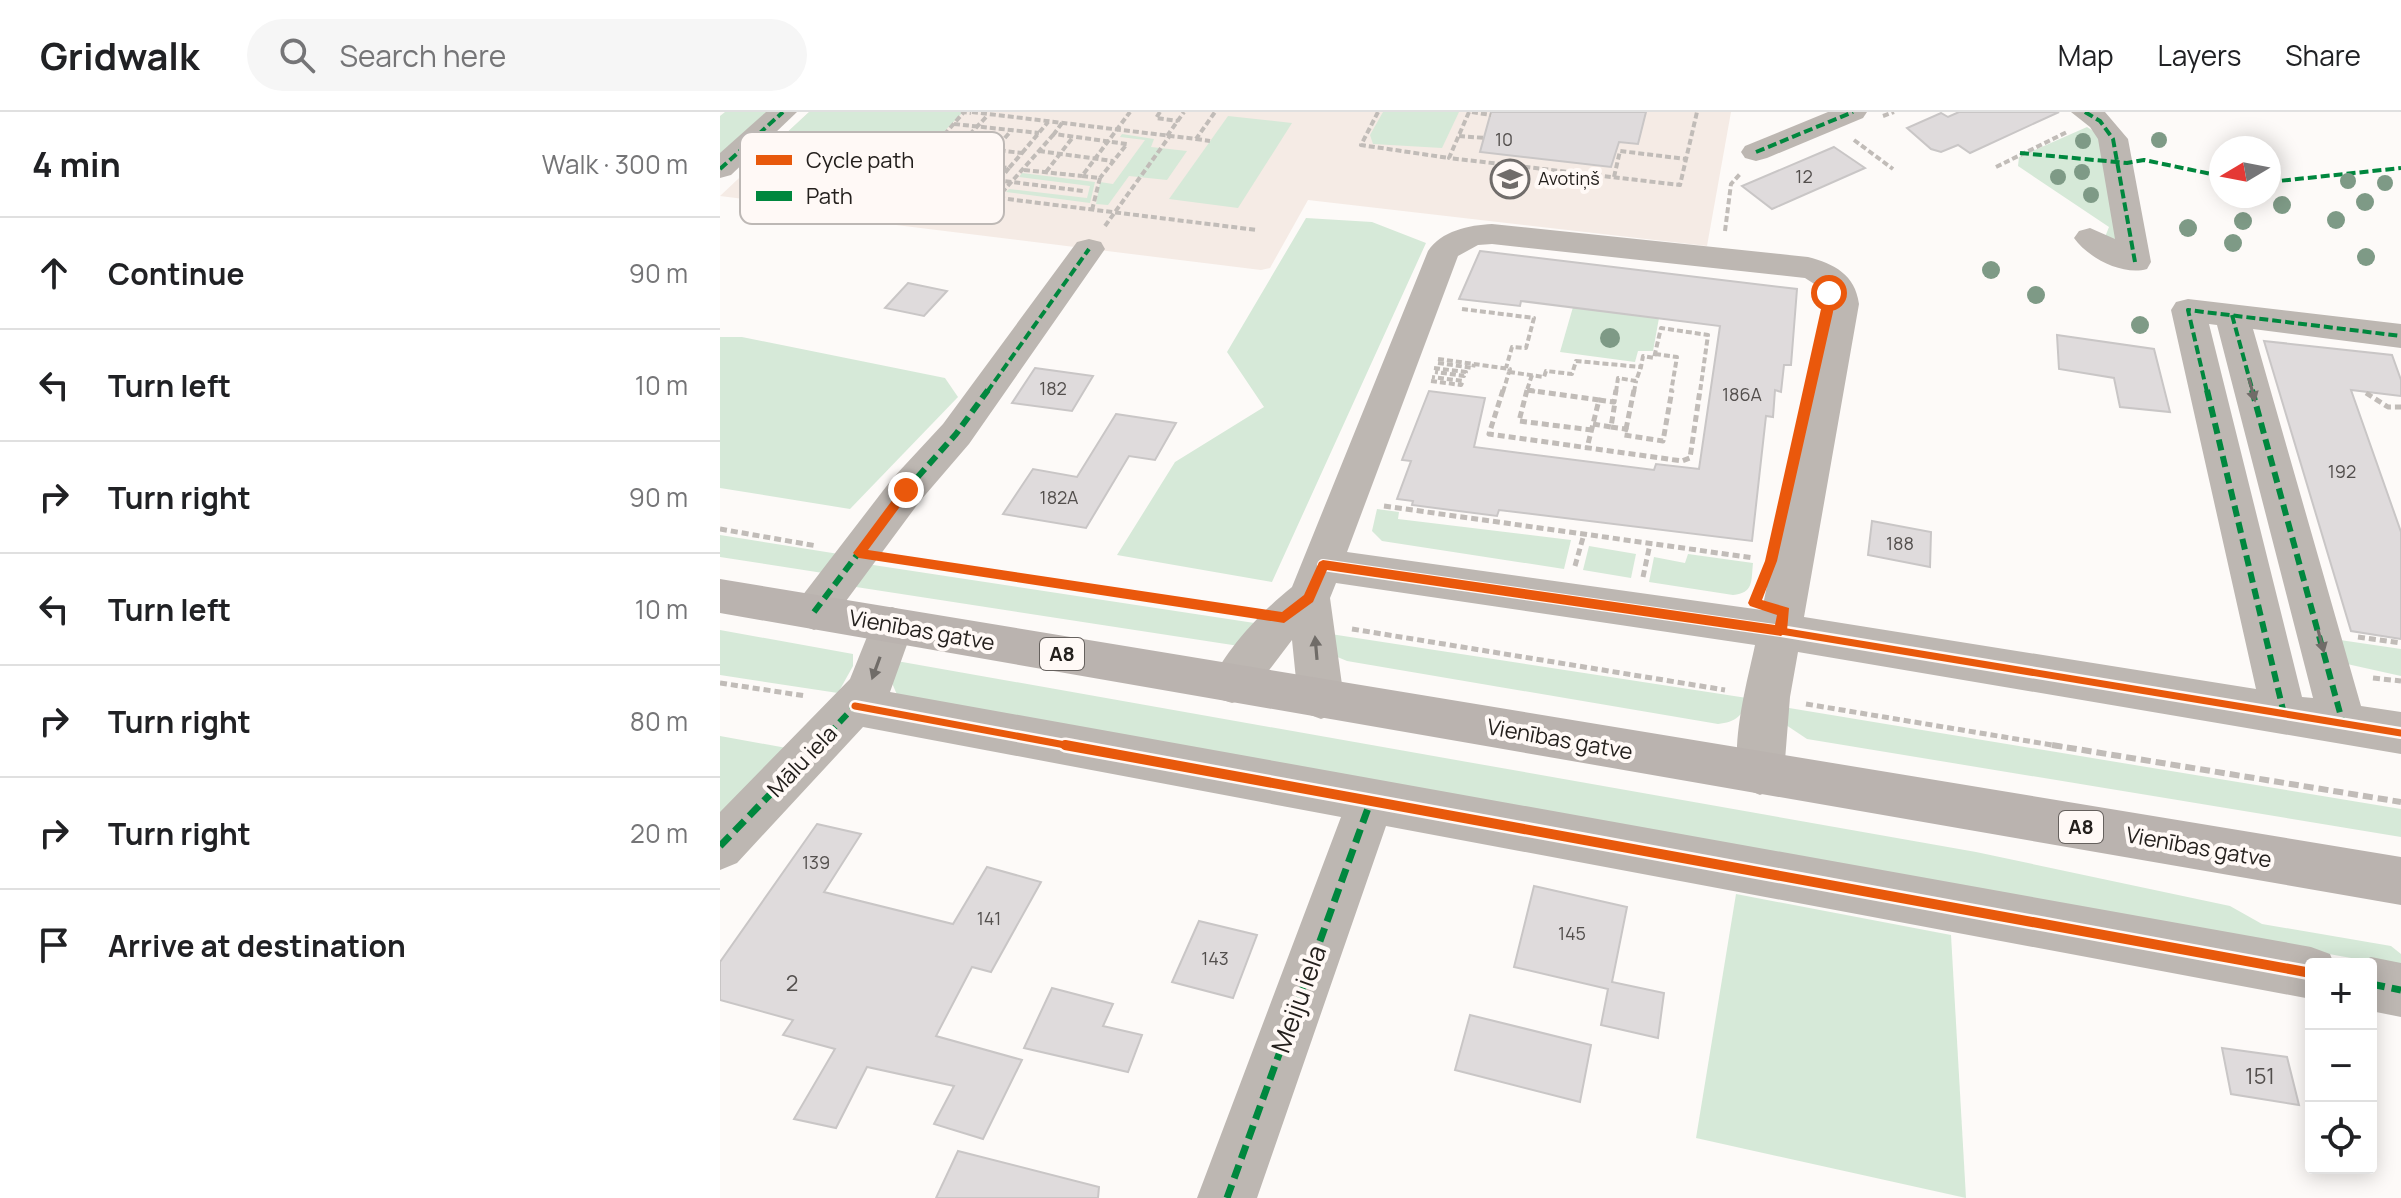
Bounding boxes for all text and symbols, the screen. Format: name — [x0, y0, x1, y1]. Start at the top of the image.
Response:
search box — [247, 19, 807, 91]
text: Gridwalk — [40, 29, 199, 81]
icon: search — [275, 33, 319, 77]
text: Search here — [339, 35, 506, 76]
text: Map — [2058, 36, 2114, 74]
text: Layers — [2158, 36, 2241, 74]
text: Share — [2285, 36, 2361, 74]
house number: 10 — [1495, 127, 1513, 151]
legend — [740, 132, 1004, 224]
north arrow — [2209, 136, 2281, 208]
text: 4 min — [32, 141, 121, 187]
text: Cycle path — [806, 145, 914, 175]
text: Walk · 300 m — [542, 146, 688, 182]
school or university icon: Avotiņš — [1489, 158, 1531, 200]
house number: 12 — [1795, 164, 1813, 188]
place label: Avotiņš — [1538, 166, 1600, 190]
text: Path — [806, 181, 853, 211]
icon: ahead — [32, 251, 76, 295]
text: Continue — [108, 253, 244, 294]
text: 90 m — [629, 255, 688, 291]
route start — [1811, 275, 1847, 311]
icon: left — [32, 363, 76, 407]
text: Turn left — [108, 365, 231, 406]
text: 10 m — [635, 367, 688, 403]
house number: 182 — [1039, 376, 1067, 400]
one-way arrow — [2247, 378, 2259, 403]
house number: 186A — [1722, 382, 1763, 406]
house number: 192 — [2328, 459, 2356, 483]
route end — [888, 472, 924, 508]
icon: right — [32, 475, 76, 519]
text: Turn right — [108, 477, 251, 518]
text: 90 m — [629, 479, 688, 515]
house number: 182A — [1040, 485, 1079, 509]
house number: 188 — [1886, 531, 1914, 555]
icon: left — [32, 587, 76, 631]
text: Turn left — [108, 589, 231, 630]
text: 10 m — [635, 591, 688, 627]
street label: Vienības gatve — [847, 602, 997, 658]
one-way arrow — [2315, 630, 2328, 654]
one-way arrow — [1310, 635, 1323, 660]
road number: A8 — [1040, 638, 1084, 670]
one-way arrow — [870, 656, 882, 680]
icon: right — [32, 699, 76, 743]
text: Turn right — [108, 701, 251, 742]
text: 80 m — [630, 703, 688, 739]
street label: Vienības gatve — [1485, 711, 1635, 767]
street label: Mālu iela — [760, 719, 844, 803]
icon: right — [32, 811, 76, 855]
road number: A8 — [2059, 811, 2103, 843]
text: Turn right — [108, 813, 251, 854]
text: 20 m — [630, 815, 688, 851]
street label: Vienības gatve — [2124, 819, 2274, 875]
house number: 139 — [802, 850, 830, 874]
house number: 141 — [977, 906, 1001, 930]
house number: 145 — [1558, 921, 1586, 945]
icon: arrive — [32, 923, 76, 967]
text: Arrive at destination — [108, 925, 406, 966]
street label: Meiju iela — [1262, 940, 1334, 1057]
house number: 143 — [1201, 946, 1229, 970]
map controls — [2305, 958, 2377, 1174]
button: + — [2305, 958, 2377, 1030]
house number: 2 — [786, 968, 798, 998]
button: − — [2305, 1030, 2377, 1102]
house number: 151 — [2245, 1061, 2275, 1091]
button: locate — [2305, 1102, 2377, 1174]

